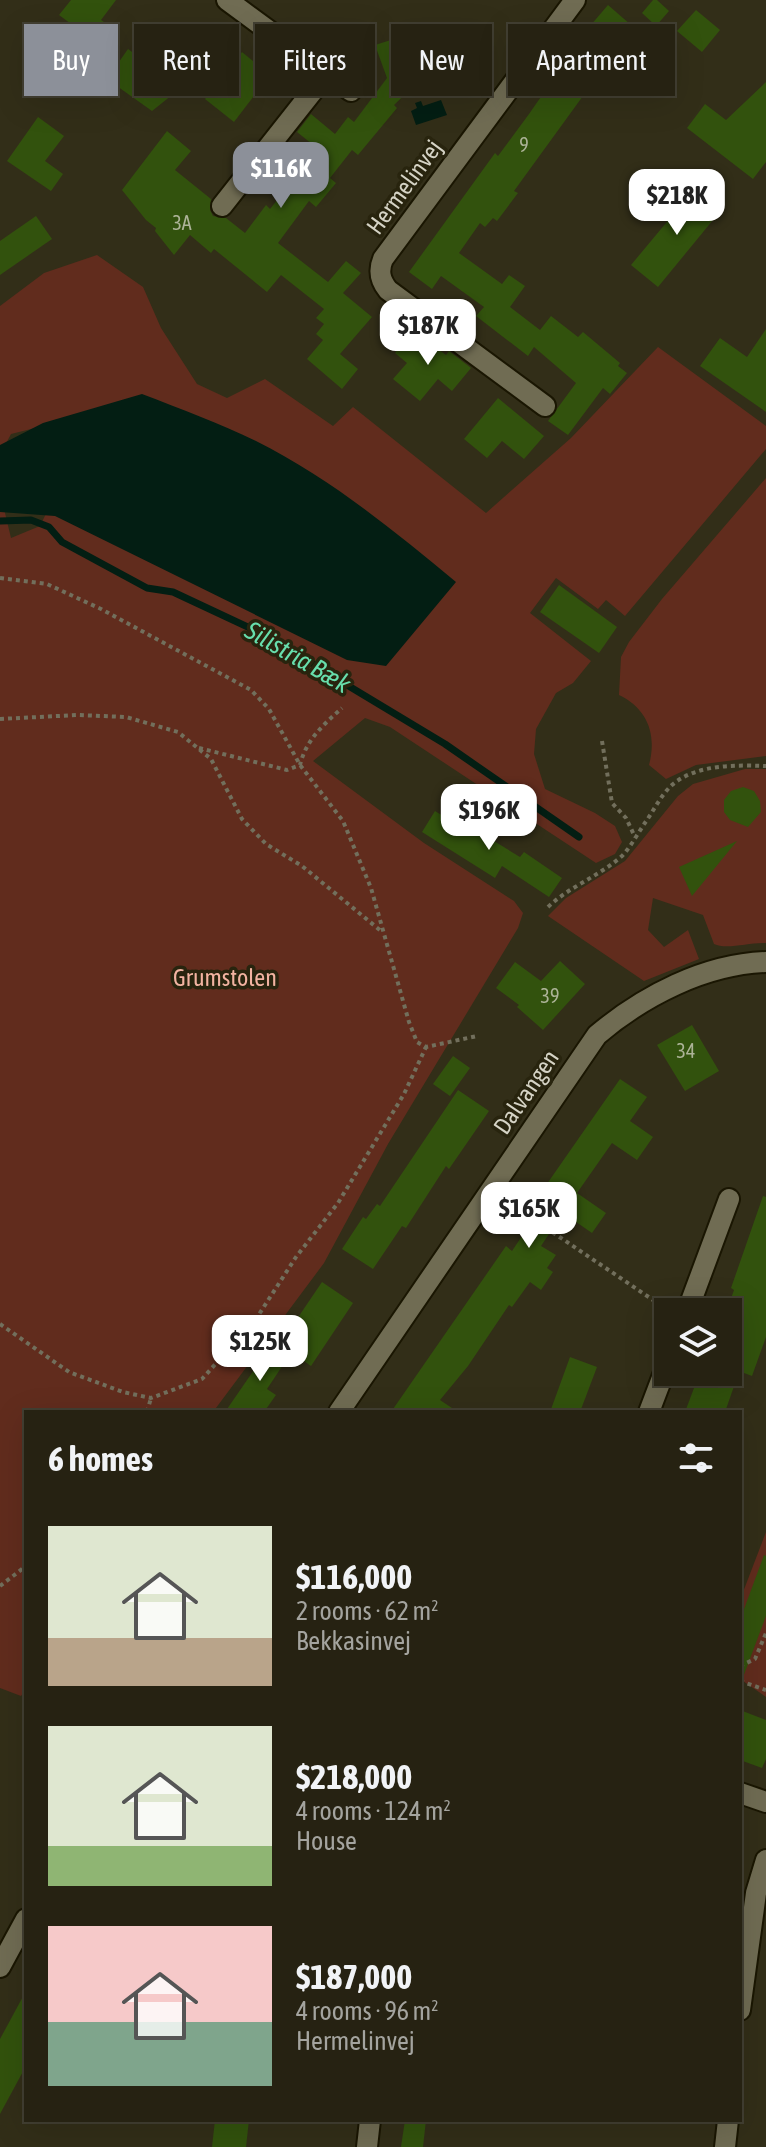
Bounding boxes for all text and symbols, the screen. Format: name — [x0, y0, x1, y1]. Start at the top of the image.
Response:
chip: Buy — [24, 24, 118, 96]
chip: Rent — [134, 24, 239, 96]
chip: Filters — [255, 24, 375, 96]
chip: New — [391, 24, 492, 96]
chip: Apartment — [508, 24, 675, 96]
house number: 9 — [519, 133, 529, 156]
street label: Hermelinvej — [361, 135, 447, 239]
pin: $116K — [225, 142, 337, 210]
text: $116K — [251, 153, 311, 183]
pin: $218K — [621, 169, 733, 237]
text: $218K — [647, 180, 707, 210]
house number: 3A — [172, 211, 192, 234]
pin: $187K — [372, 299, 484, 367]
text: $187K — [398, 310, 458, 340]
water label: Silistria Bæk — [239, 614, 356, 699]
pin: $196K — [433, 784, 545, 852]
text: $196K — [459, 795, 519, 825]
park label: Grumstolen — [173, 964, 277, 991]
house number: 39 — [541, 984, 559, 1007]
house number: 34 — [677, 1039, 695, 1062]
street label: Dalvangen — [488, 1045, 564, 1139]
pin: $165K — [473, 1182, 585, 1250]
text: $165K — [499, 1193, 559, 1223]
map controls — [654, 1298, 742, 1386]
button: layers — [654, 1298, 742, 1386]
pin: $125K — [204, 1315, 316, 1383]
text: $125K — [230, 1326, 290, 1356]
icon: filters — [674, 1436, 718, 1480]
text: 6 homes — [48, 1439, 153, 1478]
text: $116,000 — [296, 1557, 412, 1596]
icon: home — [112, 1558, 208, 1654]
text: 2 rooms · 62 m² — [296, 1596, 438, 1626]
text: Bekkasinvej — [296, 1626, 411, 1656]
text: $218,000 — [296, 1757, 412, 1796]
icon: home — [112, 1758, 208, 1854]
text: 4 rooms · 124 m² — [296, 1796, 451, 1826]
text: House — [296, 1826, 357, 1856]
text: $187,000 — [296, 1957, 412, 1996]
icon: home — [112, 1958, 208, 2054]
text: 4 rooms · 96 m² — [296, 1996, 438, 2026]
text: Hermelinvej — [296, 2026, 415, 2056]

